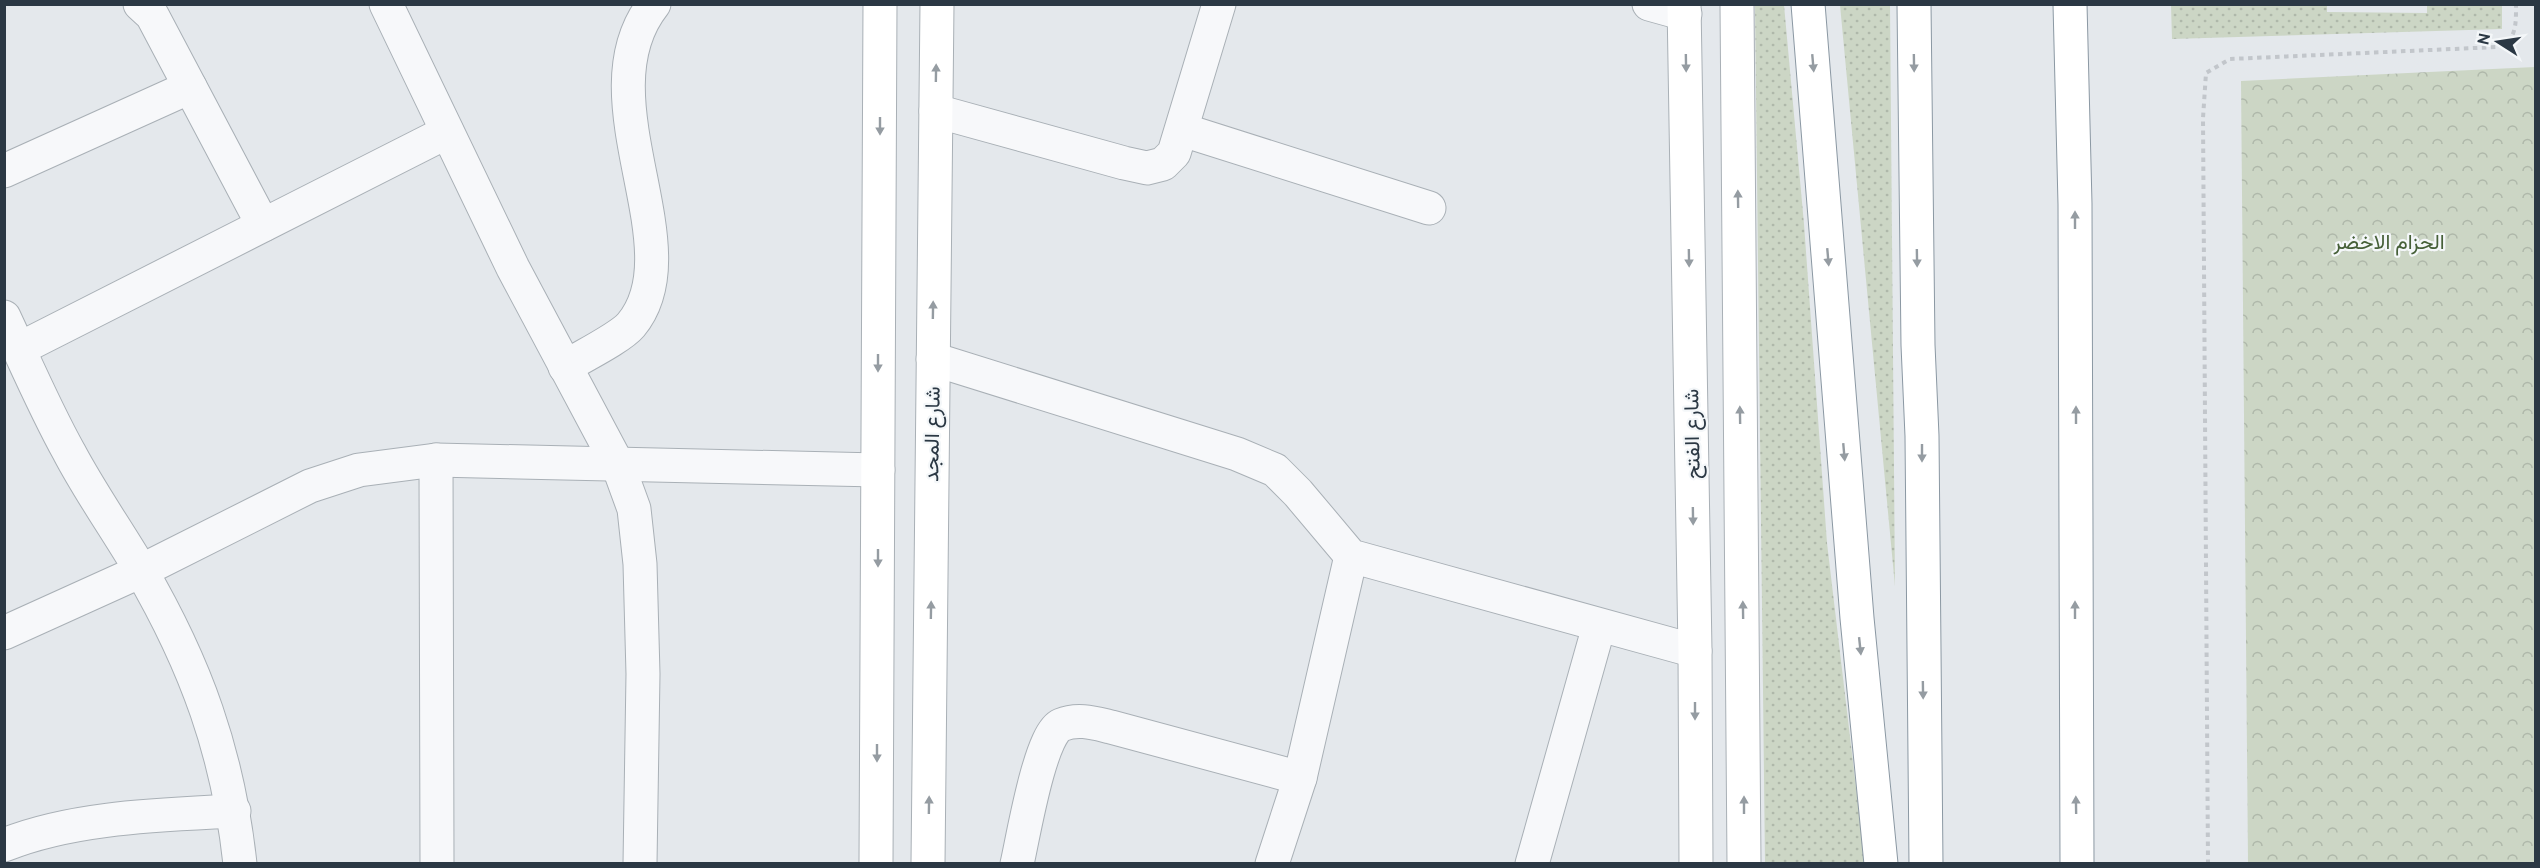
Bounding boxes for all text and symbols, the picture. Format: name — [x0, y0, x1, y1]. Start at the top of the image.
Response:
north arrow — [2468, 12, 2528, 72]
text: N — [2474, 32, 2496, 47]
one-way arrow — [1681, 53, 1690, 72]
one-way arrow — [1808, 53, 1818, 72]
one-way arrow — [1909, 53, 1919, 72]
one-way arrow — [931, 64, 941, 83]
one-way arrow — [875, 116, 885, 135]
one-way arrow — [1733, 190, 1743, 209]
one-way arrow — [2070, 211, 2080, 230]
park label: الحزام الاخضر — [2332, 230, 2445, 257]
one-way arrow — [1685, 248, 1694, 267]
one-way arrow — [1824, 248, 1833, 267]
one-way arrow — [1912, 248, 1922, 267]
one-way arrow — [929, 301, 938, 320]
one-way arrow — [874, 353, 883, 372]
street label: شارع المجد — [919, 386, 948, 482]
street label: شارع الفتح — [1679, 388, 1708, 479]
one-way arrow — [1735, 406, 1745, 425]
one-way arrow — [2071, 406, 2081, 425]
one-way arrow — [1839, 442, 1849, 461]
one-way arrow — [1917, 443, 1927, 462]
one-way arrow — [1688, 506, 1698, 525]
one-way arrow — [873, 548, 883, 567]
one-way arrow — [926, 601, 936, 620]
one-way arrow — [1738, 601, 1747, 620]
one-way arrow — [2070, 601, 2080, 620]
one-way arrow — [1855, 636, 1865, 655]
one-way arrow — [1918, 680, 1928, 699]
one-way arrow — [1690, 701, 1700, 720]
one-way arrow — [872, 743, 882, 762]
one-way arrow — [924, 796, 934, 815]
one-way arrow — [1739, 796, 1749, 815]
one-way arrow — [2071, 796, 2081, 815]

